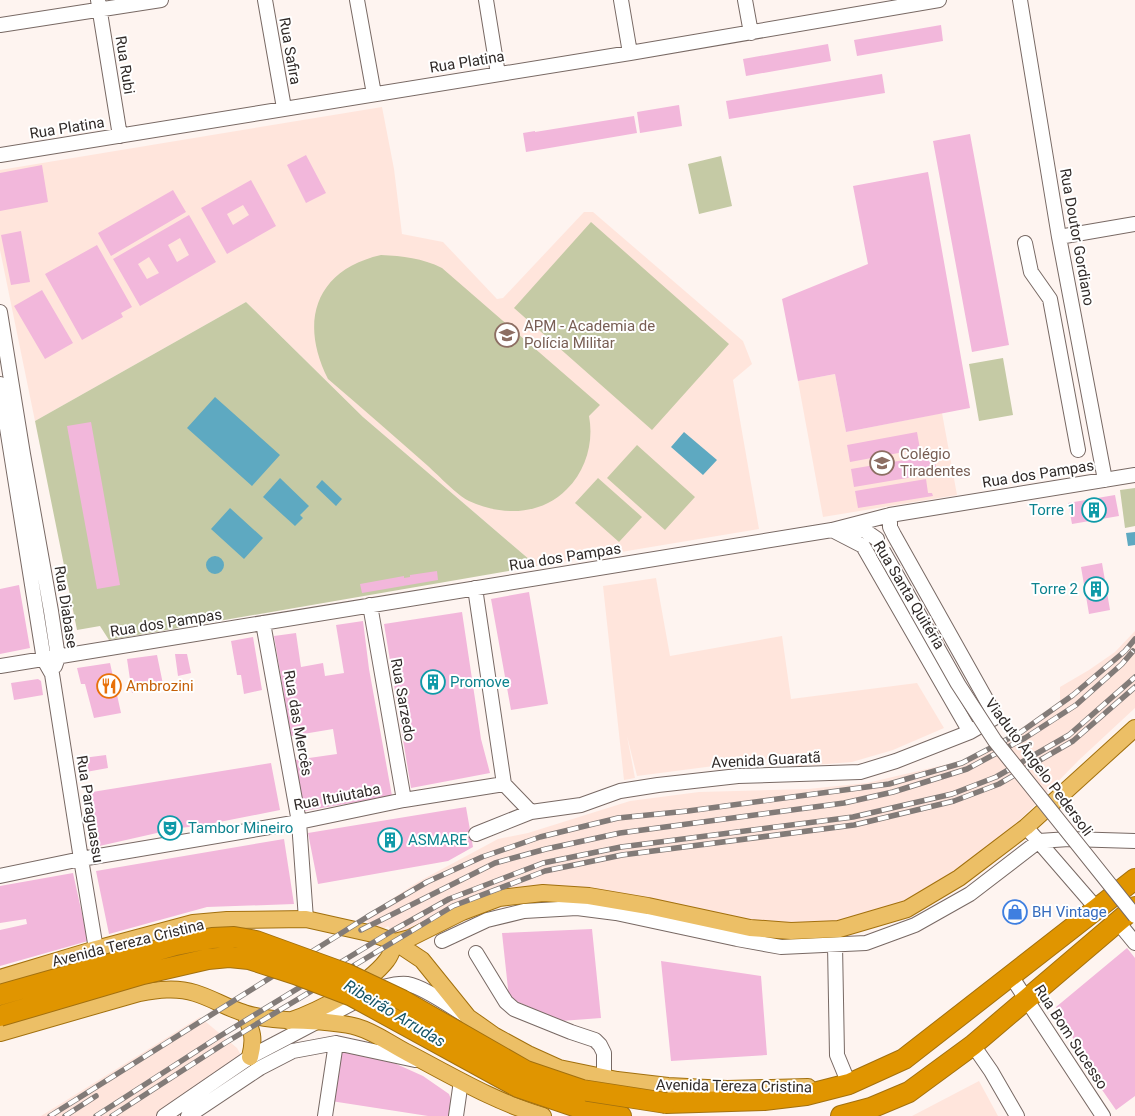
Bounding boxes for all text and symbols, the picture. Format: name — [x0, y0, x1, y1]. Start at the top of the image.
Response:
street label: Rua Safira — [275, 16, 305, 86]
street label: Rua Rubi — [111, 34, 139, 96]
street label: Rua Platina — [428, 47, 506, 77]
street label: Rua Platina — [28, 113, 106, 143]
street label: Rua Doutor Gordiano — [1056, 167, 1098, 307]
place label: APM - Academia de Polícia Militar — [524, 317, 655, 352]
school or university icon: APM - Academia de Polícia Militar — [494, 322, 520, 348]
place label: Colégio Tiradentes — [900, 445, 971, 480]
school or university icon: Colégio Tiradentes — [869, 450, 895, 476]
street label: Rua dos Pampas — [981, 456, 1095, 492]
building icon: Torre 1 — [1081, 497, 1107, 523]
place label: Torre 1 — [1029, 501, 1076, 519]
street label: Rua Santa Quitéria — [869, 537, 949, 653]
street label: Rua dos Pampas — [508, 539, 622, 575]
street label: Rua Diabase — [51, 564, 81, 650]
building icon: Torre 2 — [1083, 576, 1109, 602]
place label: Torre 2 — [1031, 580, 1078, 598]
street label: Rua dos Pampas — [109, 605, 223, 641]
street label: Rua Sarzedo — [387, 657, 419, 743]
street label: Rua das Mercês — [280, 669, 316, 777]
building icon: Promove — [420, 669, 446, 695]
restaurant icon: Ambrozini — [96, 673, 122, 699]
place label: Promove — [450, 673, 510, 691]
place label: Ambrozini — [126, 677, 194, 695]
street label: Viaduto Ângelo Pedersoli — [981, 695, 1097, 839]
street label: Avenida Guaratã — [711, 748, 821, 772]
street label: Rua Paraguassu — [73, 754, 107, 864]
street label: Rua Ituiutaba — [292, 780, 382, 814]
theatre icon: Tambor Mineiro — [157, 815, 183, 841]
place label: Tambor Mineiro — [188, 819, 293, 837]
building icon: ASMARE — [377, 827, 403, 853]
place label: ASMARE — [408, 831, 468, 849]
shop icon: BH Vintage — [1002, 899, 1028, 925]
place label: BH Vintage — [1032, 903, 1107, 921]
street label: Avenida Tereza Cristina — [50, 915, 206, 971]
water label: Ribeirão Arrudas — [341, 976, 449, 1051]
street label: Rua Bom Sucesso — [1030, 981, 1112, 1093]
street label: Avenida Tereza Cristina — [656, 1076, 812, 1096]

